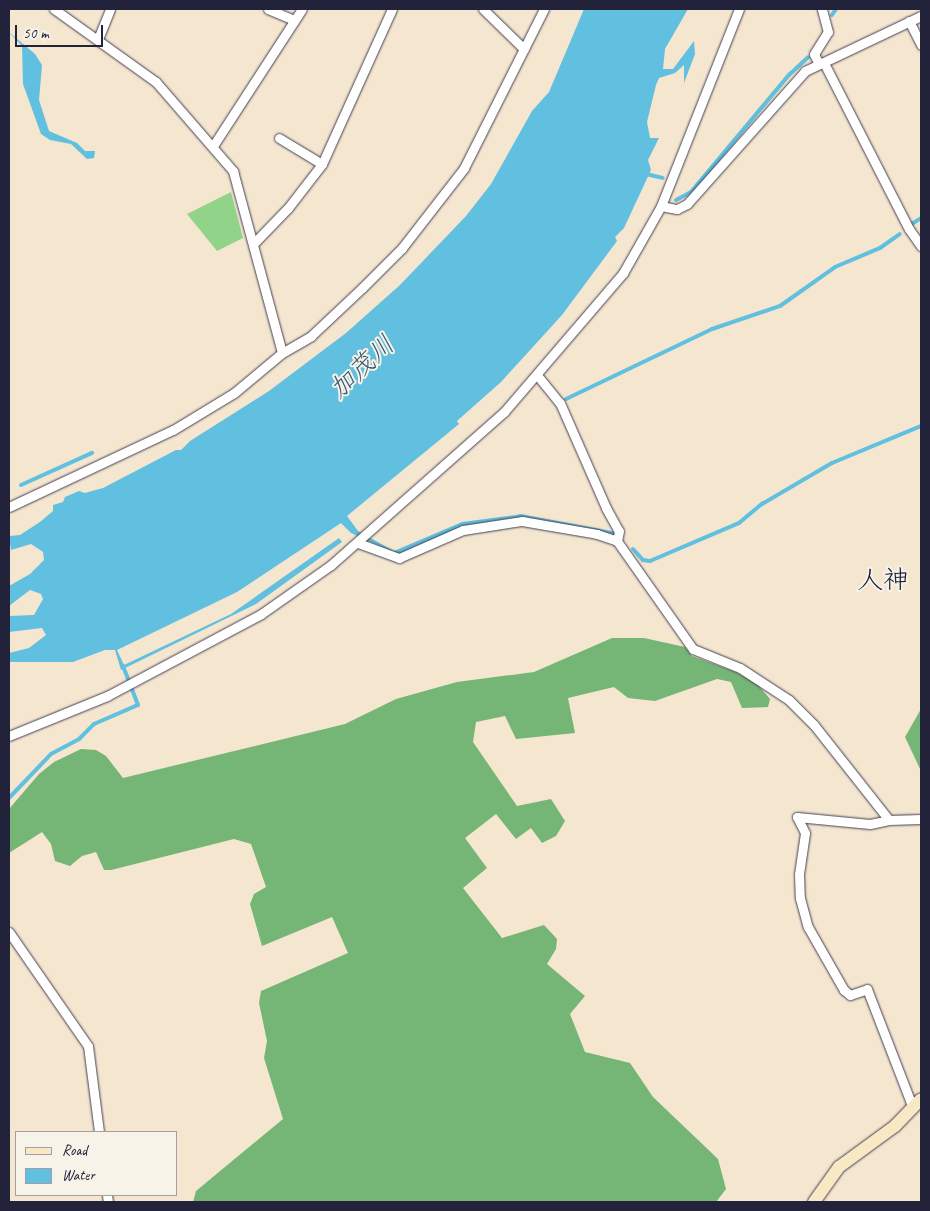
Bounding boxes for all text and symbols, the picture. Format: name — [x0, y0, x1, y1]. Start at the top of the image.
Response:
scale bar — [18, 15, 105, 47]
text: 50 m — [23, 24, 49, 43]
water label: 加茂川 — [323, 329, 401, 405]
district label: 人神 — [857, 564, 909, 596]
legend — [15, 1131, 178, 1196]
text: Road — [62, 1141, 87, 1160]
text: Water — [62, 1166, 95, 1185]

